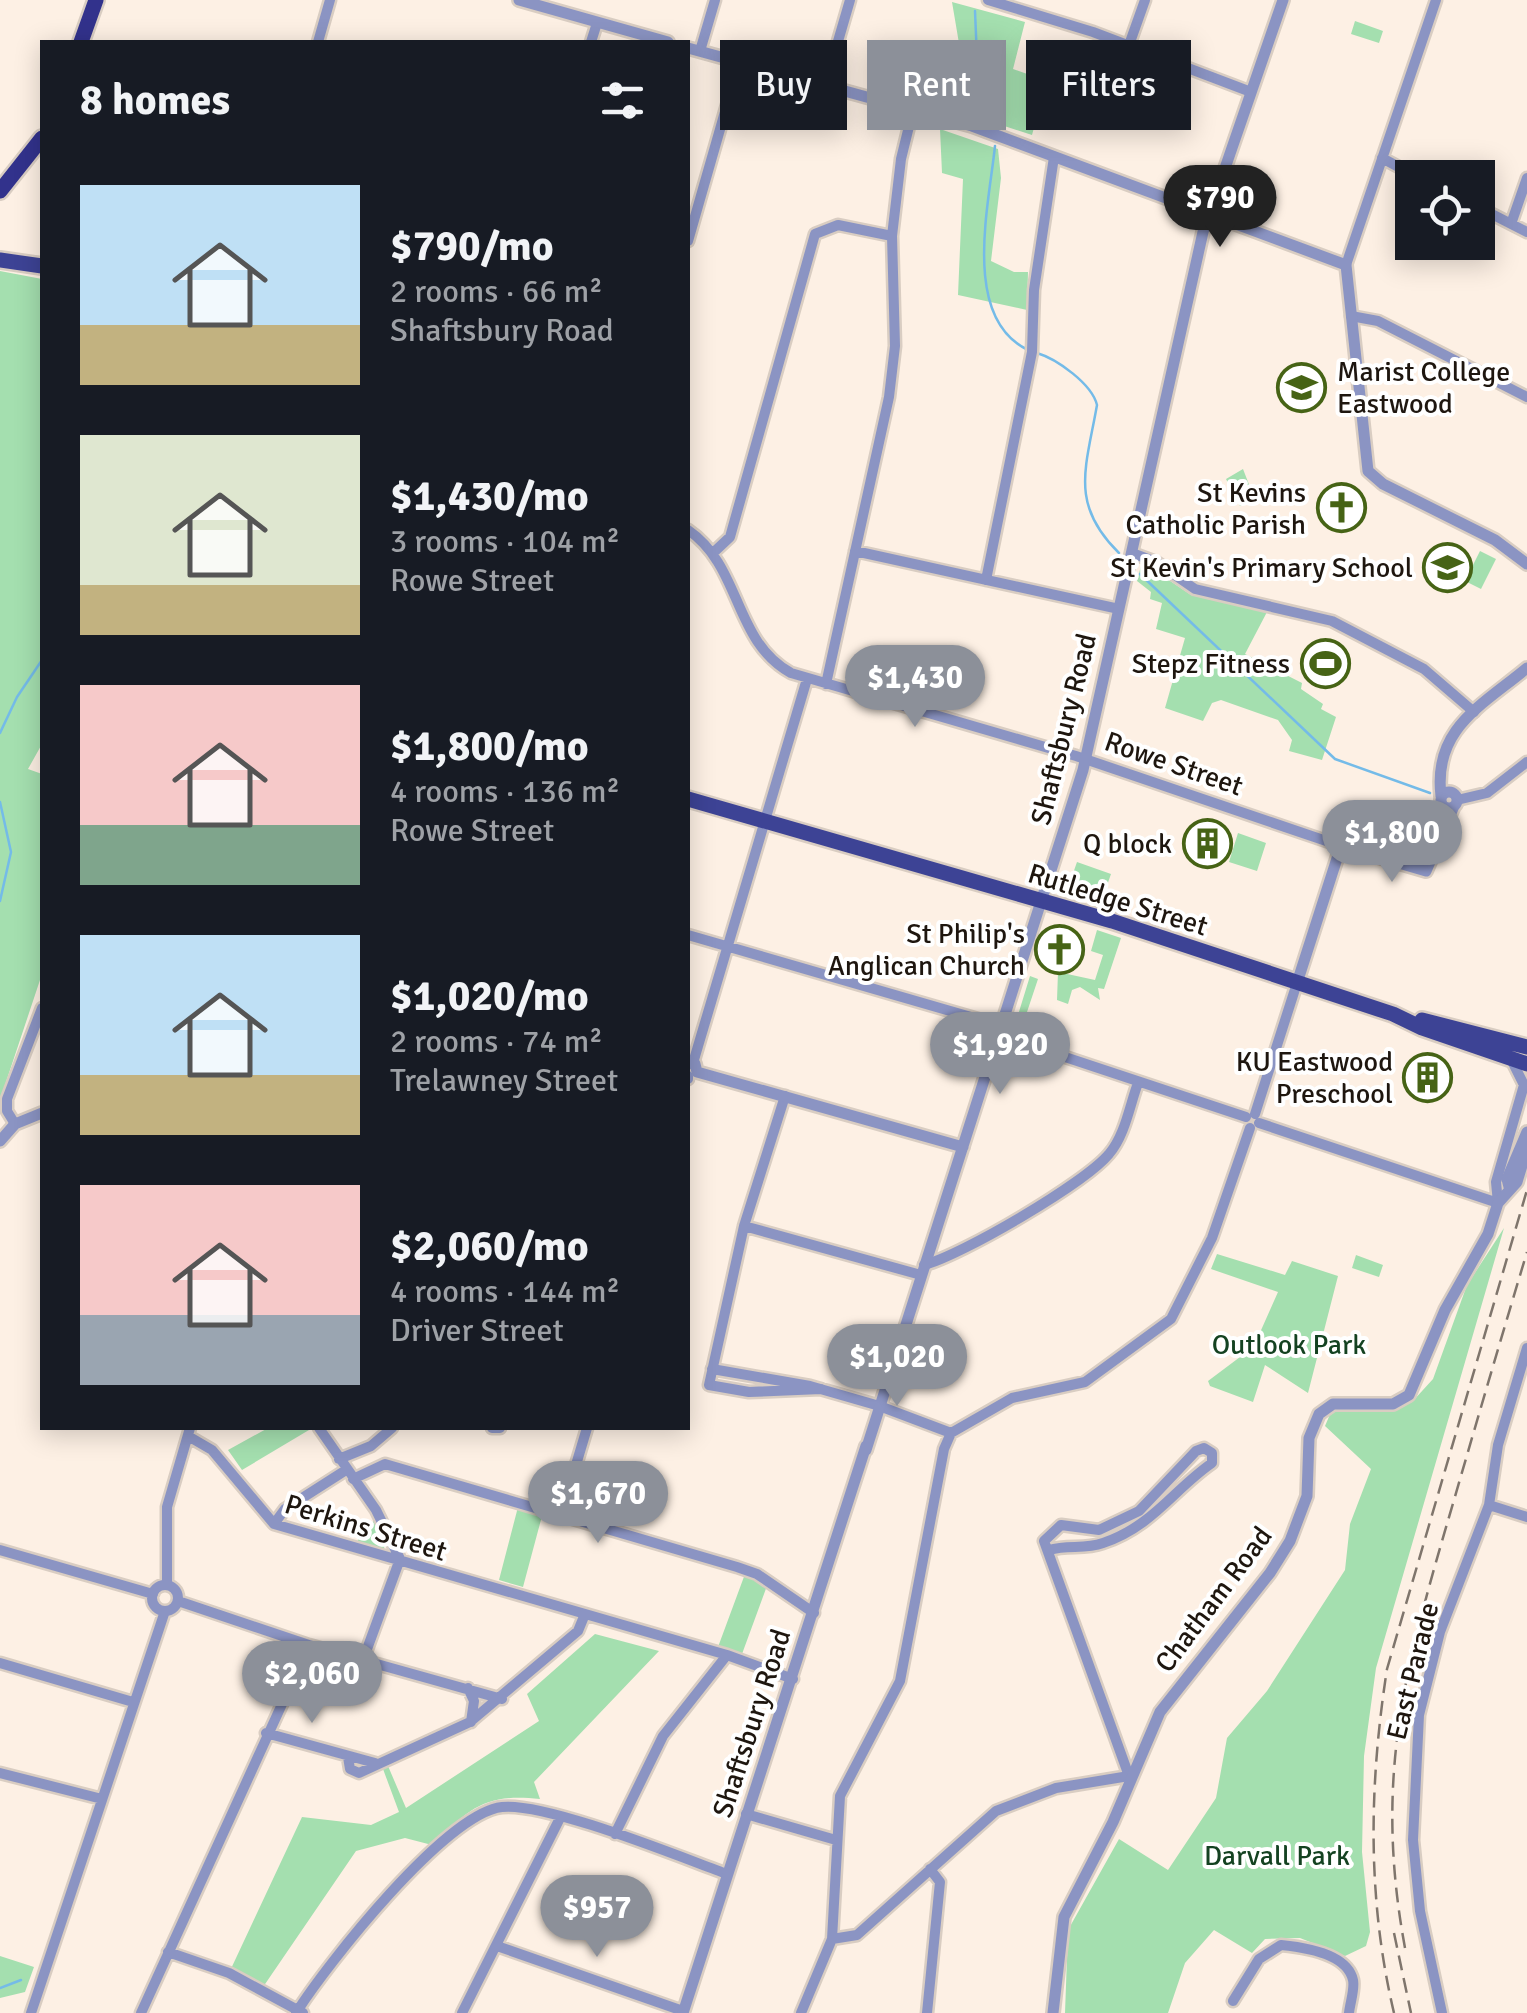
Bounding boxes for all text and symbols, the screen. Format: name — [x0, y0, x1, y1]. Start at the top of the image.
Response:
chip: Buy — [720, 40, 847, 130]
chip: Rent — [867, 40, 1006, 130]
chip: Filters — [1026, 40, 1191, 130]
icon: filters — [595, 73, 650, 128]
text: 8 homes — [80, 75, 230, 126]
map controls — [1395, 160, 1495, 260]
button: locate — [1395, 160, 1495, 260]
pin: $790 — [1161, 165, 1279, 250]
text: $790 — [1185, 178, 1255, 217]
text: $790/mo — [390, 221, 554, 272]
icon: home — [160, 225, 280, 345]
text: 2 rooms · 66 m² — [390, 272, 603, 311]
text: Shaftsbury Road — [390, 311, 614, 350]
place label: Marist College Eastwood — [1337, 355, 1510, 421]
school or university icon: Marist College Eastwood — [1276, 361, 1328, 413]
text: $1,430/mo — [390, 471, 589, 522]
icon: home — [160, 475, 280, 595]
place label: St Kevins Catholic Parish — [1125, 476, 1306, 542]
church icon: St Kevins Catholic Parish — [1315, 482, 1367, 534]
text: 3 rooms · 104 m² — [390, 522, 620, 561]
school or university icon: St Kevin's Primary School — [1422, 541, 1474, 593]
place label: St Kevin's Primary School — [1110, 551, 1413, 585]
text: Rowe Street — [390, 561, 554, 600]
street label: Shaftsbury Road — [1024, 630, 1104, 828]
sports icon: Stepz Fitness — [1299, 637, 1351, 689]
pin: $1,430 — [834, 645, 996, 730]
place label: Stepz Fitness — [1132, 647, 1290, 681]
text: $1,430 — [867, 658, 963, 697]
text: $1,800/mo — [390, 721, 589, 772]
street label: Rowe Street — [1100, 724, 1247, 803]
icon: home — [160, 725, 280, 845]
text: 4 rooms · 136 m² — [390, 772, 620, 811]
pin: $1,800 — [1311, 800, 1473, 885]
text: Rowe Street — [390, 811, 554, 850]
text: $1,800 — [1344, 813, 1440, 852]
building icon: Q block — [1181, 817, 1233, 869]
place label: Q block — [1083, 827, 1172, 861]
street label: Rutledge Street — [1024, 857, 1212, 943]
place label: St Philip's Anglican Church — [828, 917, 1025, 983]
church icon: St Philip's Anglican Church — [1034, 923, 1086, 975]
text: $1,020/mo — [390, 971, 589, 1022]
icon: home — [160, 975, 280, 1095]
pin: $1,920 — [919, 1012, 1081, 1097]
text: 2 rooms · 74 m² — [390, 1022, 603, 1061]
text: $1,920 — [952, 1025, 1048, 1064]
place label: KU Eastwood Preschool — [1236, 1045, 1393, 1111]
building icon: KU Eastwood Preschool — [1402, 1051, 1454, 1103]
text: Trelawney Street — [390, 1061, 618, 1100]
text: $2,060/mo — [390, 1221, 589, 1272]
icon: home — [160, 1225, 280, 1345]
text: 4 rooms · 144 m² — [390, 1272, 620, 1311]
text: Driver Street — [390, 1311, 564, 1350]
pin: $1,020 — [816, 1324, 978, 1409]
park label: Outlook Park — [1212, 1328, 1366, 1362]
text: $1,020 — [849, 1337, 945, 1376]
pin: $1,670 — [517, 1461, 679, 1546]
text: $1,670 — [550, 1474, 646, 1513]
street label: Perkins Street — [281, 1487, 451, 1569]
street label: Chatham Road — [1148, 1520, 1280, 1679]
street label: East Parade — [1379, 1599, 1446, 1744]
street label: Shaftsbury Road — [706, 1625, 798, 1822]
pin: $2,060 — [231, 1641, 393, 1726]
text: $2,060 — [264, 1654, 360, 1693]
park label: Darvall Park — [1204, 1839, 1350, 1873]
pin: $957 — [538, 1875, 656, 1960]
text: $957 — [562, 1888, 632, 1927]

